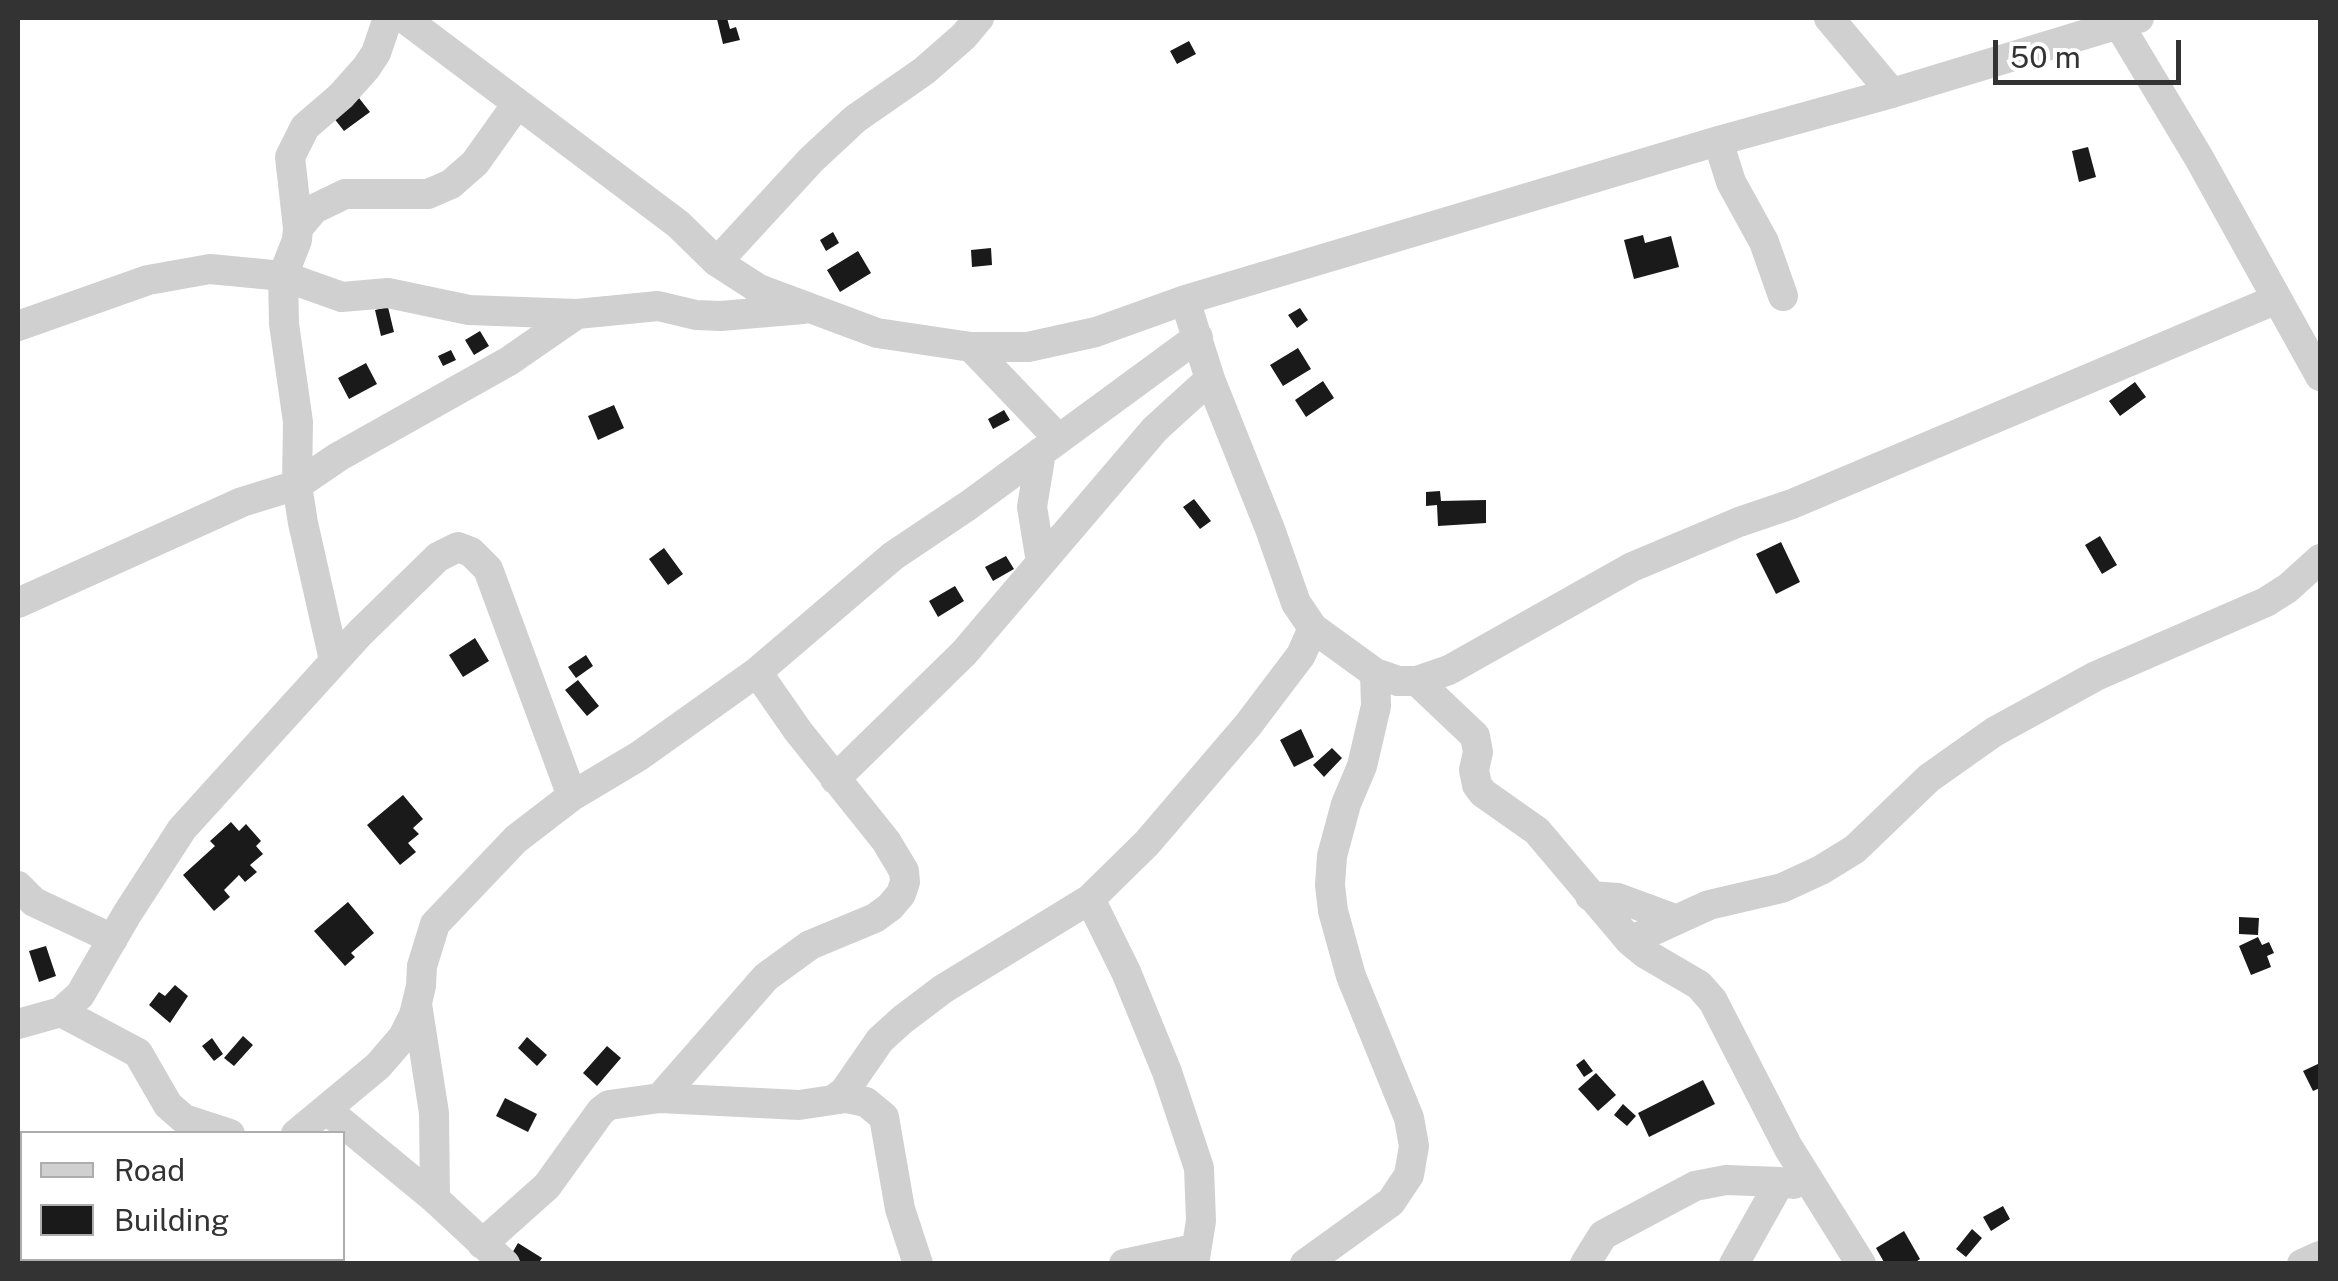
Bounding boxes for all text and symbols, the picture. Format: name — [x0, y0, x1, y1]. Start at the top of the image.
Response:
scale bar — [1998, 20, 2186, 82]
text: 50 m — [2010, 39, 2081, 75]
legend — [20, 1131, 345, 1261]
text: Road — [114, 1152, 185, 1188]
text: Building — [114, 1202, 229, 1238]

